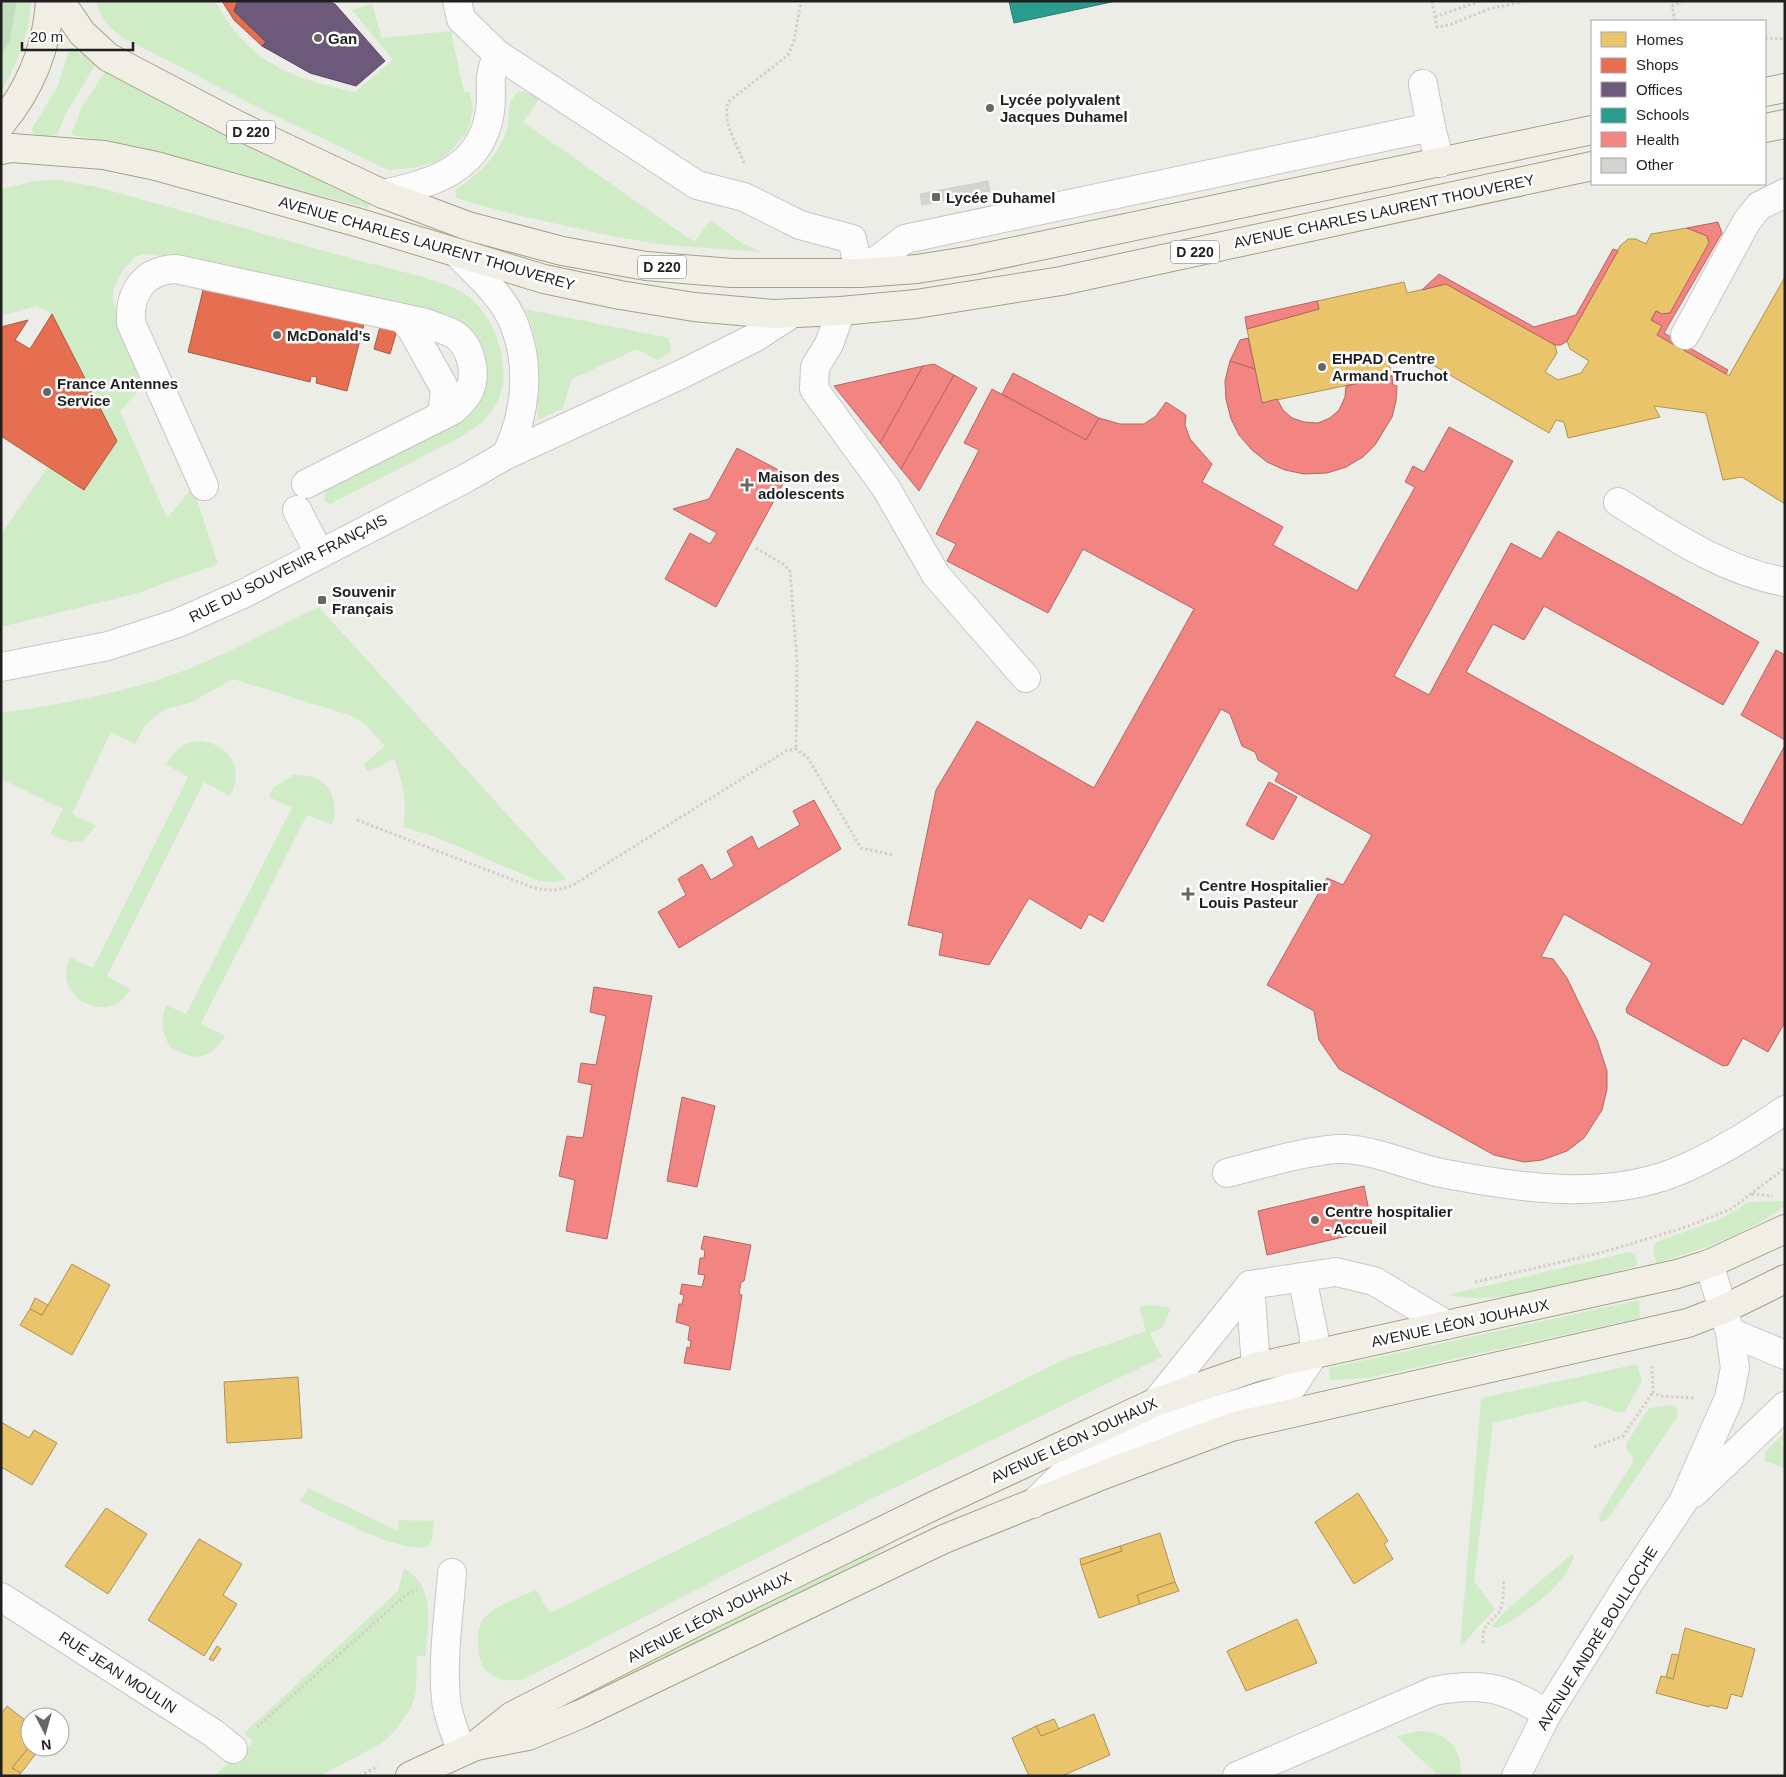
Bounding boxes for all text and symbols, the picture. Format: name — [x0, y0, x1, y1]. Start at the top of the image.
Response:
scale bar — [22, 20, 134, 52]
legend — [1591, 20, 1766, 185]
text: 20 m — [30, 28, 63, 45]
place label: Gan — [328, 30, 357, 47]
text: Homes — [1636, 31, 1684, 48]
marker: Gan — [312, 32, 324, 44]
text: Shops — [1636, 56, 1679, 73]
text: Offices — [1636, 81, 1682, 98]
place label: Lycée polyvalent Jacques Duhamel — [1000, 91, 1128, 125]
marker: Lycée polyvalent Jacques Duhamel — [984, 102, 996, 114]
text: Schools — [1636, 106, 1689, 123]
road number: D 220 — [227, 120, 275, 144]
text: Health — [1636, 131, 1679, 148]
text: Other — [1636, 156, 1674, 173]
street label: AVENUE CHARLES LAURENT THOUVEREY — [1232, 171, 1536, 251]
place label: Lycée Duhamel — [946, 189, 1056, 206]
marker: Lycée Duhamel — [930, 191, 942, 203]
street label: AVENUE CHARLES LAURENT THOUVEREY — [277, 193, 577, 293]
road number: D 220 — [1171, 240, 1219, 264]
road number: D 220 — [638, 256, 686, 278]
place label: McDonald's — [287, 327, 371, 344]
marker: McDonald's — [271, 329, 283, 341]
place label: EHPAD Centre Armand Truchot — [1332, 350, 1448, 384]
marker: EHPAD Centre Armand Truchot — [1316, 361, 1328, 373]
place label: France Antennes Service — [57, 375, 178, 409]
marker: France Antennes Service — [41, 386, 53, 398]
place label: Maison des adolescents — [758, 468, 845, 502]
marker: Maison des adolescents — [740, 478, 754, 492]
street label: RUE DU SOUVENIR FRANÇAIS — [186, 510, 390, 626]
place label: Souvenir Français — [332, 583, 396, 617]
marker: Souvenir Français — [316, 594, 328, 606]
place label: Centre Hospitalier Louis Pasteur — [1199, 877, 1328, 911]
marker: Centre Hospitalier Louis Pasteur — [1181, 887, 1195, 901]
place label: Centre hospitalier - Accueil — [1325, 1203, 1453, 1237]
marker: Centre hospitalier - Accueil — [1309, 1214, 1321, 1226]
street label: AVENUE LÉON JOUHAUX — [1369, 1296, 1551, 1350]
street label: AVENUE LÉON JOUHAUX — [988, 1394, 1160, 1486]
street label: AVENUE ANDRÉ BOULLOCHE — [1533, 1543, 1661, 1733]
street label: AVENUE LÉON JOUHAUX — [624, 1568, 794, 1666]
street label: RUE JEAN MOULIN — [56, 1628, 180, 1716]
north arrow — [20, 1707, 70, 1757]
text: N — [40, 1736, 52, 1753]

